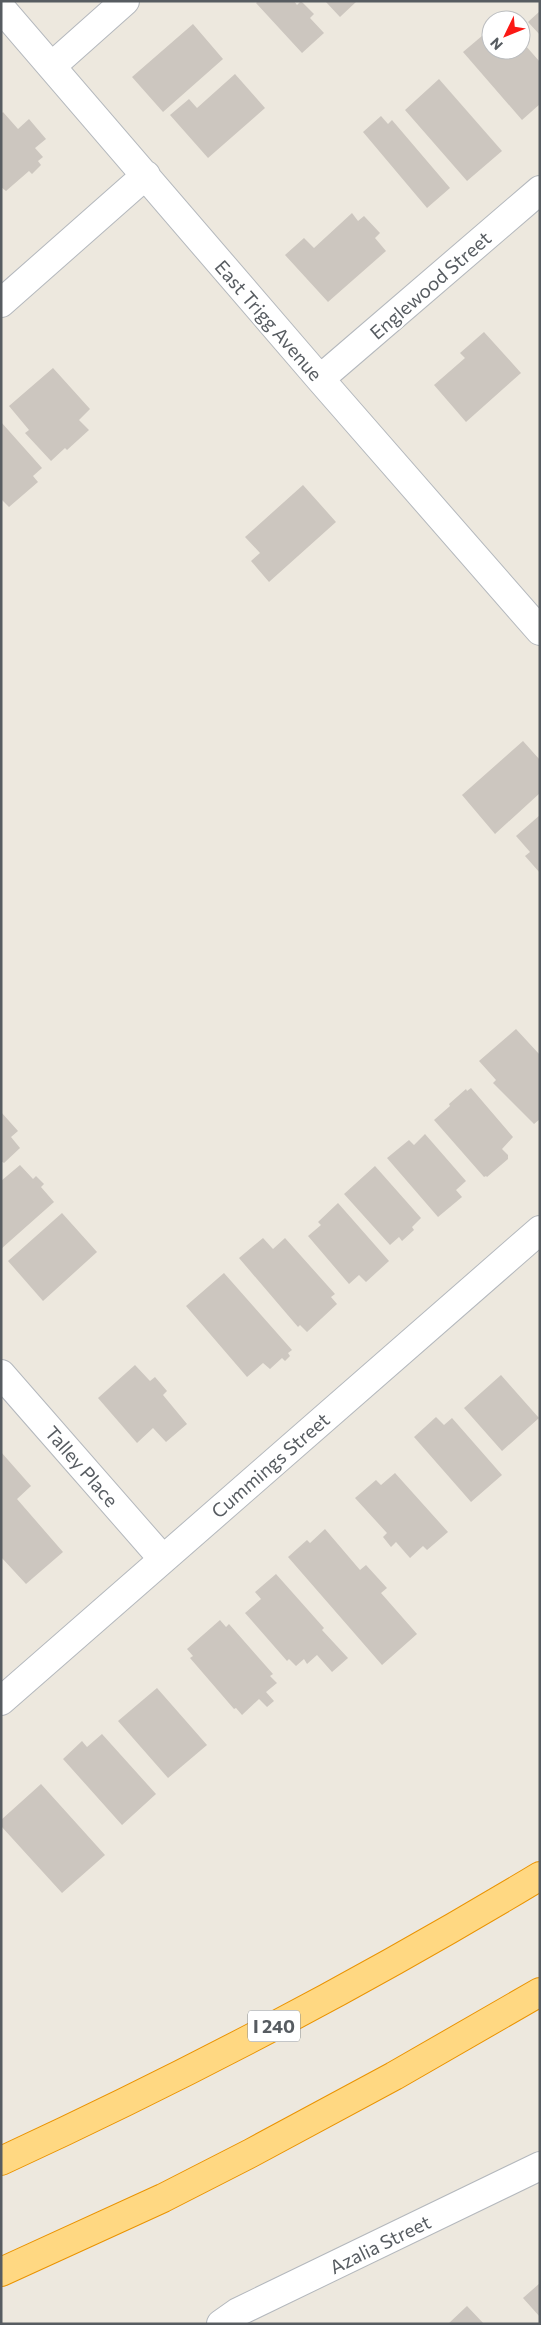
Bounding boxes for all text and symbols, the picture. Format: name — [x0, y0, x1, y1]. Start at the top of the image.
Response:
north arrow — [481, 10, 531, 60]
text: N — [486, 35, 506, 54]
street label: Englewood Street — [365, 226, 495, 344]
street label: East Trigg Avenue — [211, 255, 327, 385]
street label: Cummings Street — [206, 1407, 334, 1523]
street label: Talley Place — [41, 1421, 123, 1511]
road number: I 240 — [248, 2010, 300, 2042]
street label: Azalia Street — [326, 2210, 434, 2278]

